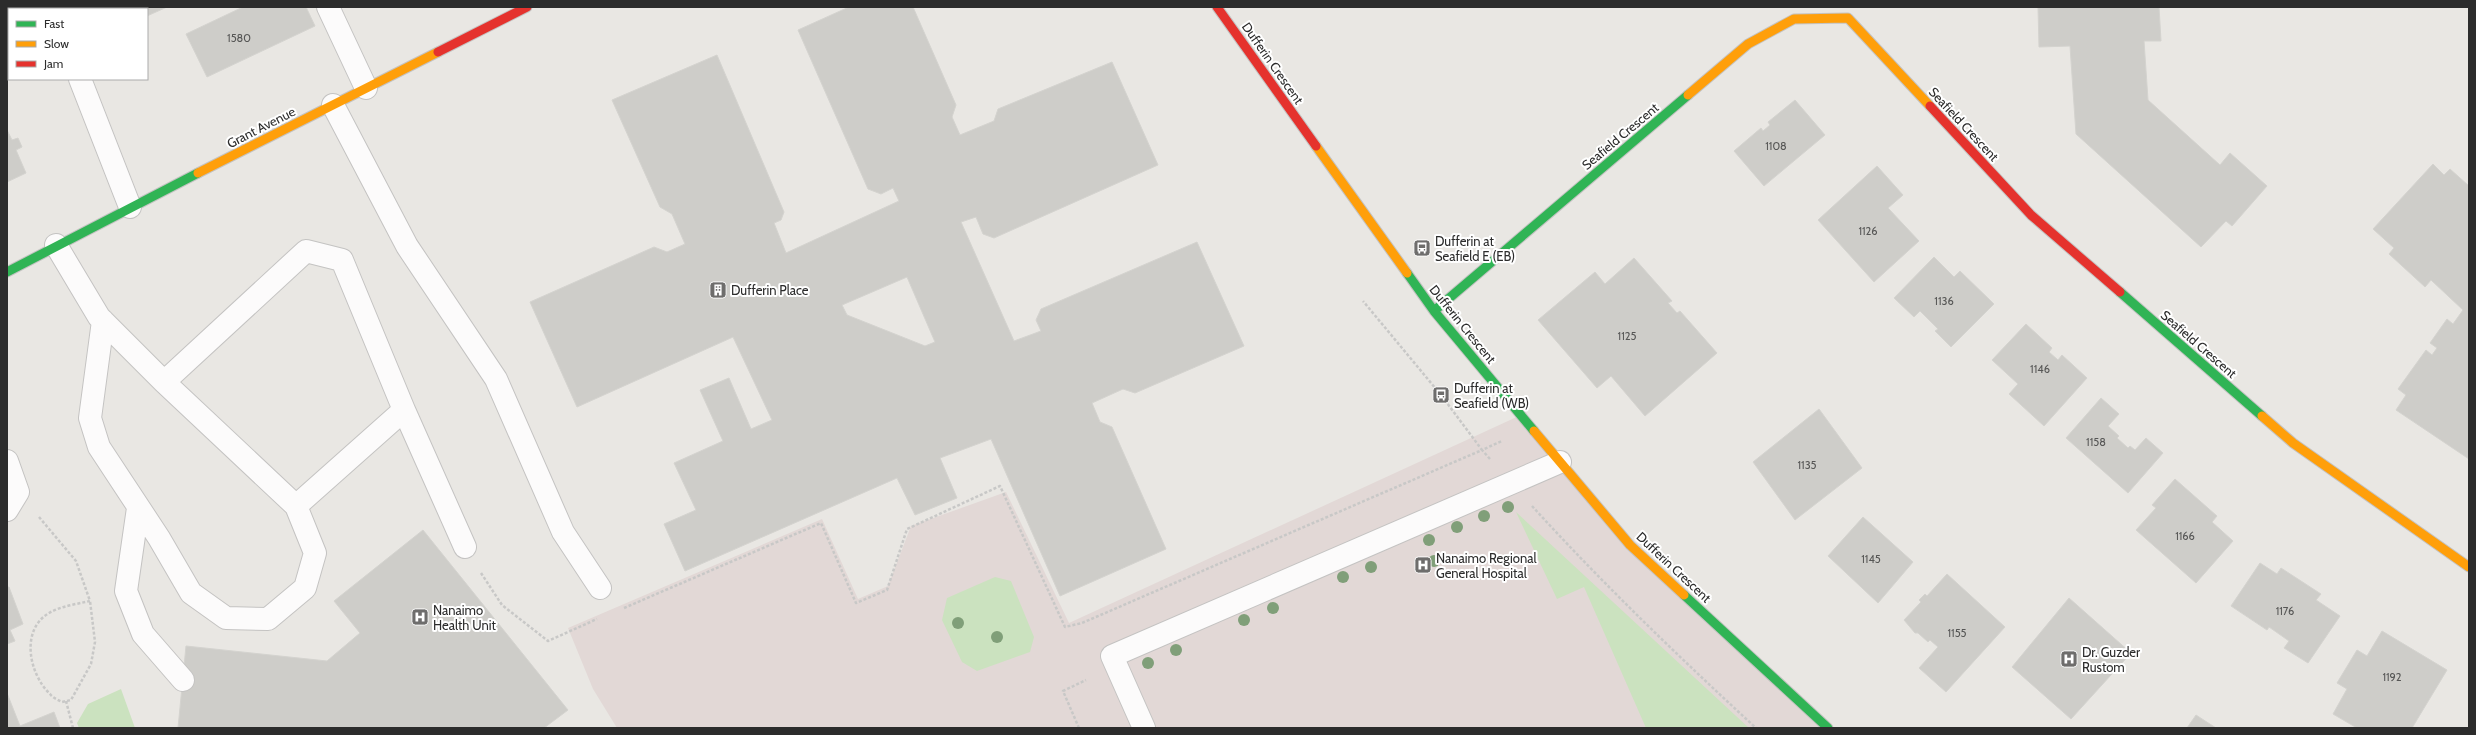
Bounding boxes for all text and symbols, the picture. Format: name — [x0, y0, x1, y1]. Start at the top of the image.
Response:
legend — [8, 8, 148, 80]
text: Fast — [44, 16, 64, 31]
street label: Dufferin Crescent — [1239, 19, 1308, 108]
house number: 1580 — [227, 31, 251, 45]
text: Slow — [44, 36, 69, 51]
text: Jam — [43, 56, 63, 71]
street label: Seafield Crescent — [1926, 84, 2003, 165]
street label: Seafield Crescent — [1578, 99, 1662, 173]
street label: Grant Avenue — [224, 103, 298, 151]
house number: 1108 — [1765, 139, 1787, 153]
house number: 1126 — [1858, 224, 1878, 238]
place label: Dufferin at Seafield E (EB) — [1435, 233, 1515, 264]
bus stop icon: Dufferin at Seafield E (EB) — [1412, 238, 1432, 258]
building icon: Dufferin Place — [708, 280, 728, 300]
place label: Dufferin Place — [731, 282, 809, 298]
street label: Dufferin Crescent — [1426, 282, 1500, 367]
house number: 1136 — [1934, 294, 1954, 308]
street label: Seafield Crescent — [2158, 307, 2241, 382]
house number: 1125 — [1618, 329, 1636, 343]
house number: 1146 — [2030, 362, 2050, 376]
place label: Dufferin at Seafield (WB) — [1454, 380, 1529, 411]
bus stop icon: Dufferin at Seafield (WB) — [1431, 385, 1451, 405]
house number: 1158 — [2086, 435, 2106, 449]
house number: 1135 — [1797, 458, 1817, 472]
street label: Dufferin Crescent — [1633, 528, 1715, 606]
house number: 1166 — [2175, 529, 2195, 543]
place label: Nanaimo Regional General Hospital — [1436, 550, 1536, 581]
house number: 1145 — [1861, 552, 1881, 566]
hospital icon: Nanaimo Regional General Hospital — [1413, 555, 1433, 575]
place label: Nanaimo Health Unit — [433, 602, 496, 633]
house number: 1176 — [2276, 604, 2294, 618]
hospital icon: Nanaimo Health Unit — [410, 607, 430, 627]
house number: 1155 — [1947, 626, 1967, 640]
place label: Dr. Guzder Rustom — [2082, 644, 2141, 675]
hospital icon: Dr. Guzder Rustom — [2059, 649, 2079, 669]
house number: 1192 — [2382, 670, 2402, 684]

